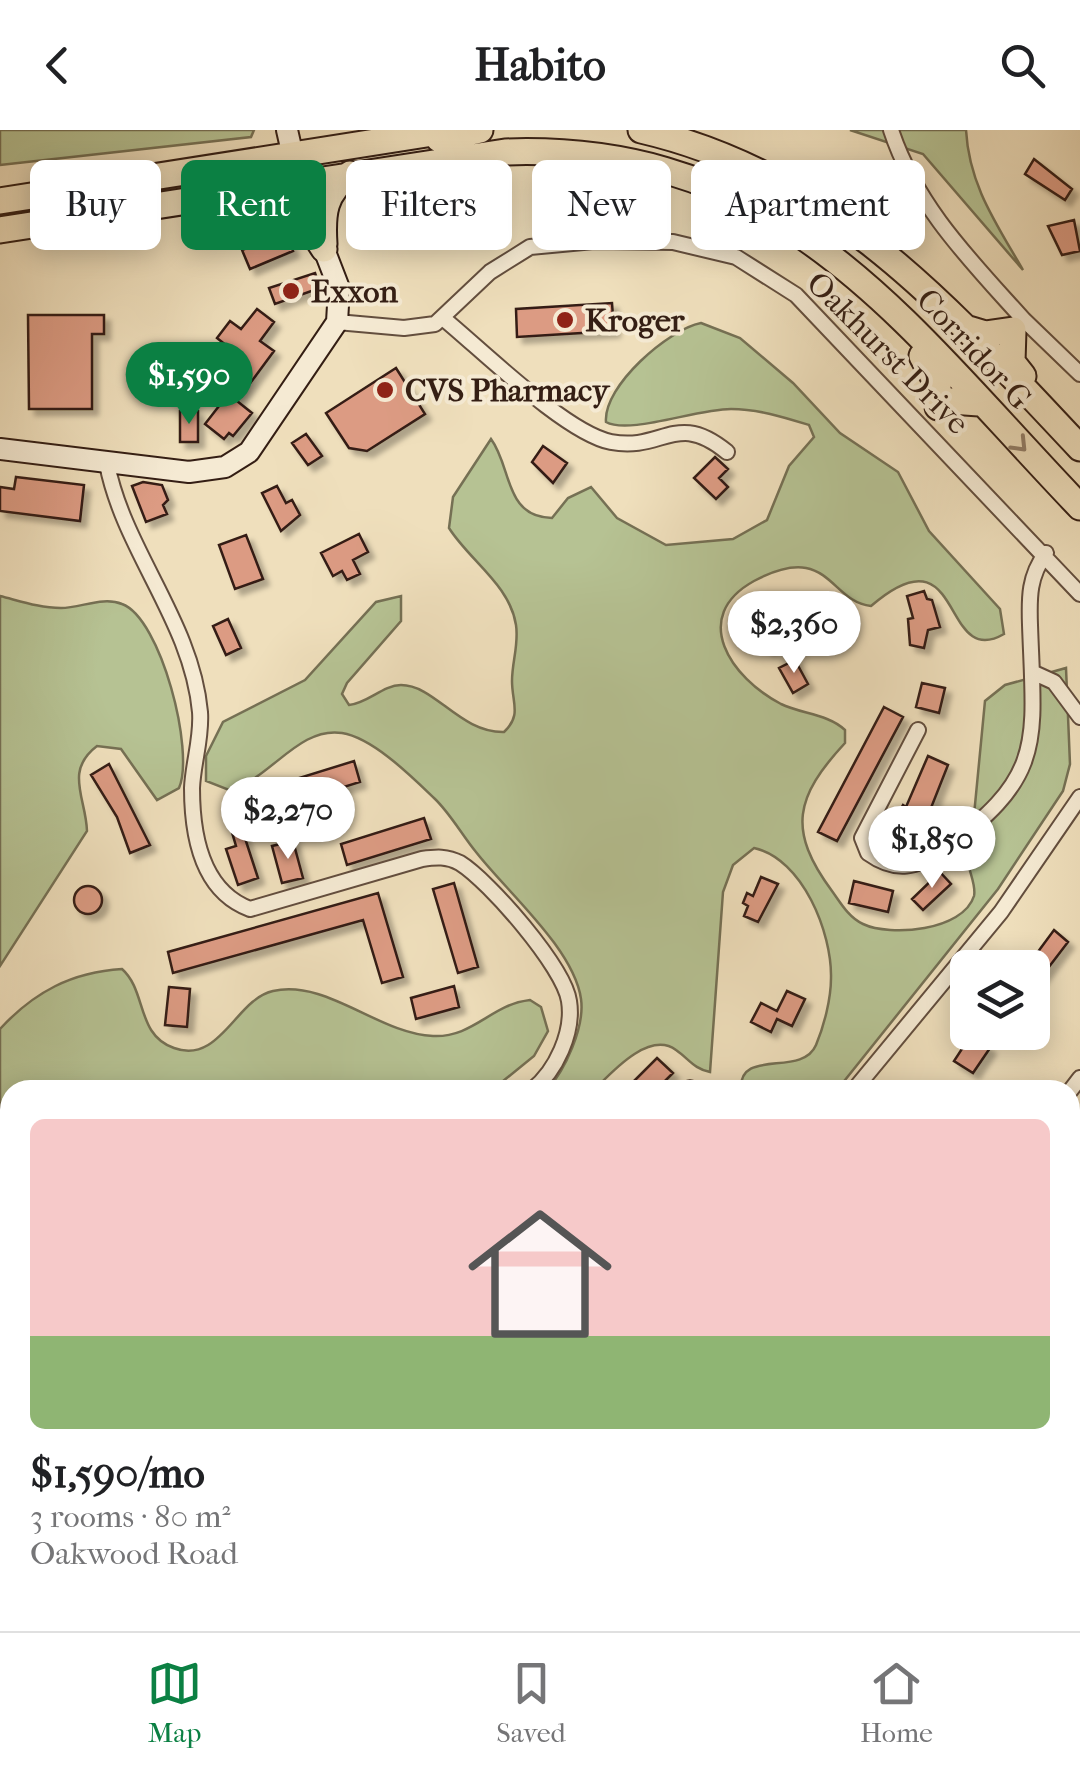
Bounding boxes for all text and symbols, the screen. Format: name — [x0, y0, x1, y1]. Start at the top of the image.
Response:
icon: back — [30, 38, 85, 93]
icon: search — [995, 38, 1050, 93]
text: Habito — [474, 39, 606, 92]
chip: Buy — [30, 160, 161, 250]
chip: Rent — [181, 160, 326, 250]
chip: Filters — [346, 160, 512, 250]
chip: New — [532, 160, 671, 250]
chip: Apartment — [691, 160, 925, 250]
street label: Oakhurst Drive — [799, 264, 977, 442]
place label: Exxon — [311, 273, 398, 310]
marker: Exxon — [280, 280, 302, 302]
street label: Corridor G — [909, 281, 1039, 417]
place label: Kroger — [585, 302, 686, 339]
marker: Kroger — [554, 309, 576, 331]
pin: $1,590 — [108, 342, 270, 427]
text: $1,590 — [148, 356, 230, 393]
place label: CVS Pharmacy — [405, 372, 611, 409]
marker: CVS Pharmacy — [374, 379, 396, 401]
one-way arrow — [1008, 434, 1026, 452]
pin: $2,360 — [713, 591, 875, 676]
text: $2,360 — [750, 605, 838, 642]
pin: $2,270 — [207, 777, 369, 862]
text: $2,270 — [243, 791, 333, 828]
pin: $1,850 — [851, 806, 1013, 891]
text: $1,850 — [890, 820, 974, 857]
map controls — [950, 950, 1050, 1050]
button: layers — [950, 950, 1050, 1050]
icon: home — [450, 1184, 630, 1364]
text: $1,590/mo — [30, 1449, 205, 1498]
text: 3 rooms · 80 m² — [30, 1498, 231, 1535]
text: Oakwood Road — [30, 1535, 238, 1572]
tab: Map — [147, 1656, 202, 1749]
tab: Saved — [496, 1656, 566, 1749]
tab: Home — [860, 1656, 933, 1749]

